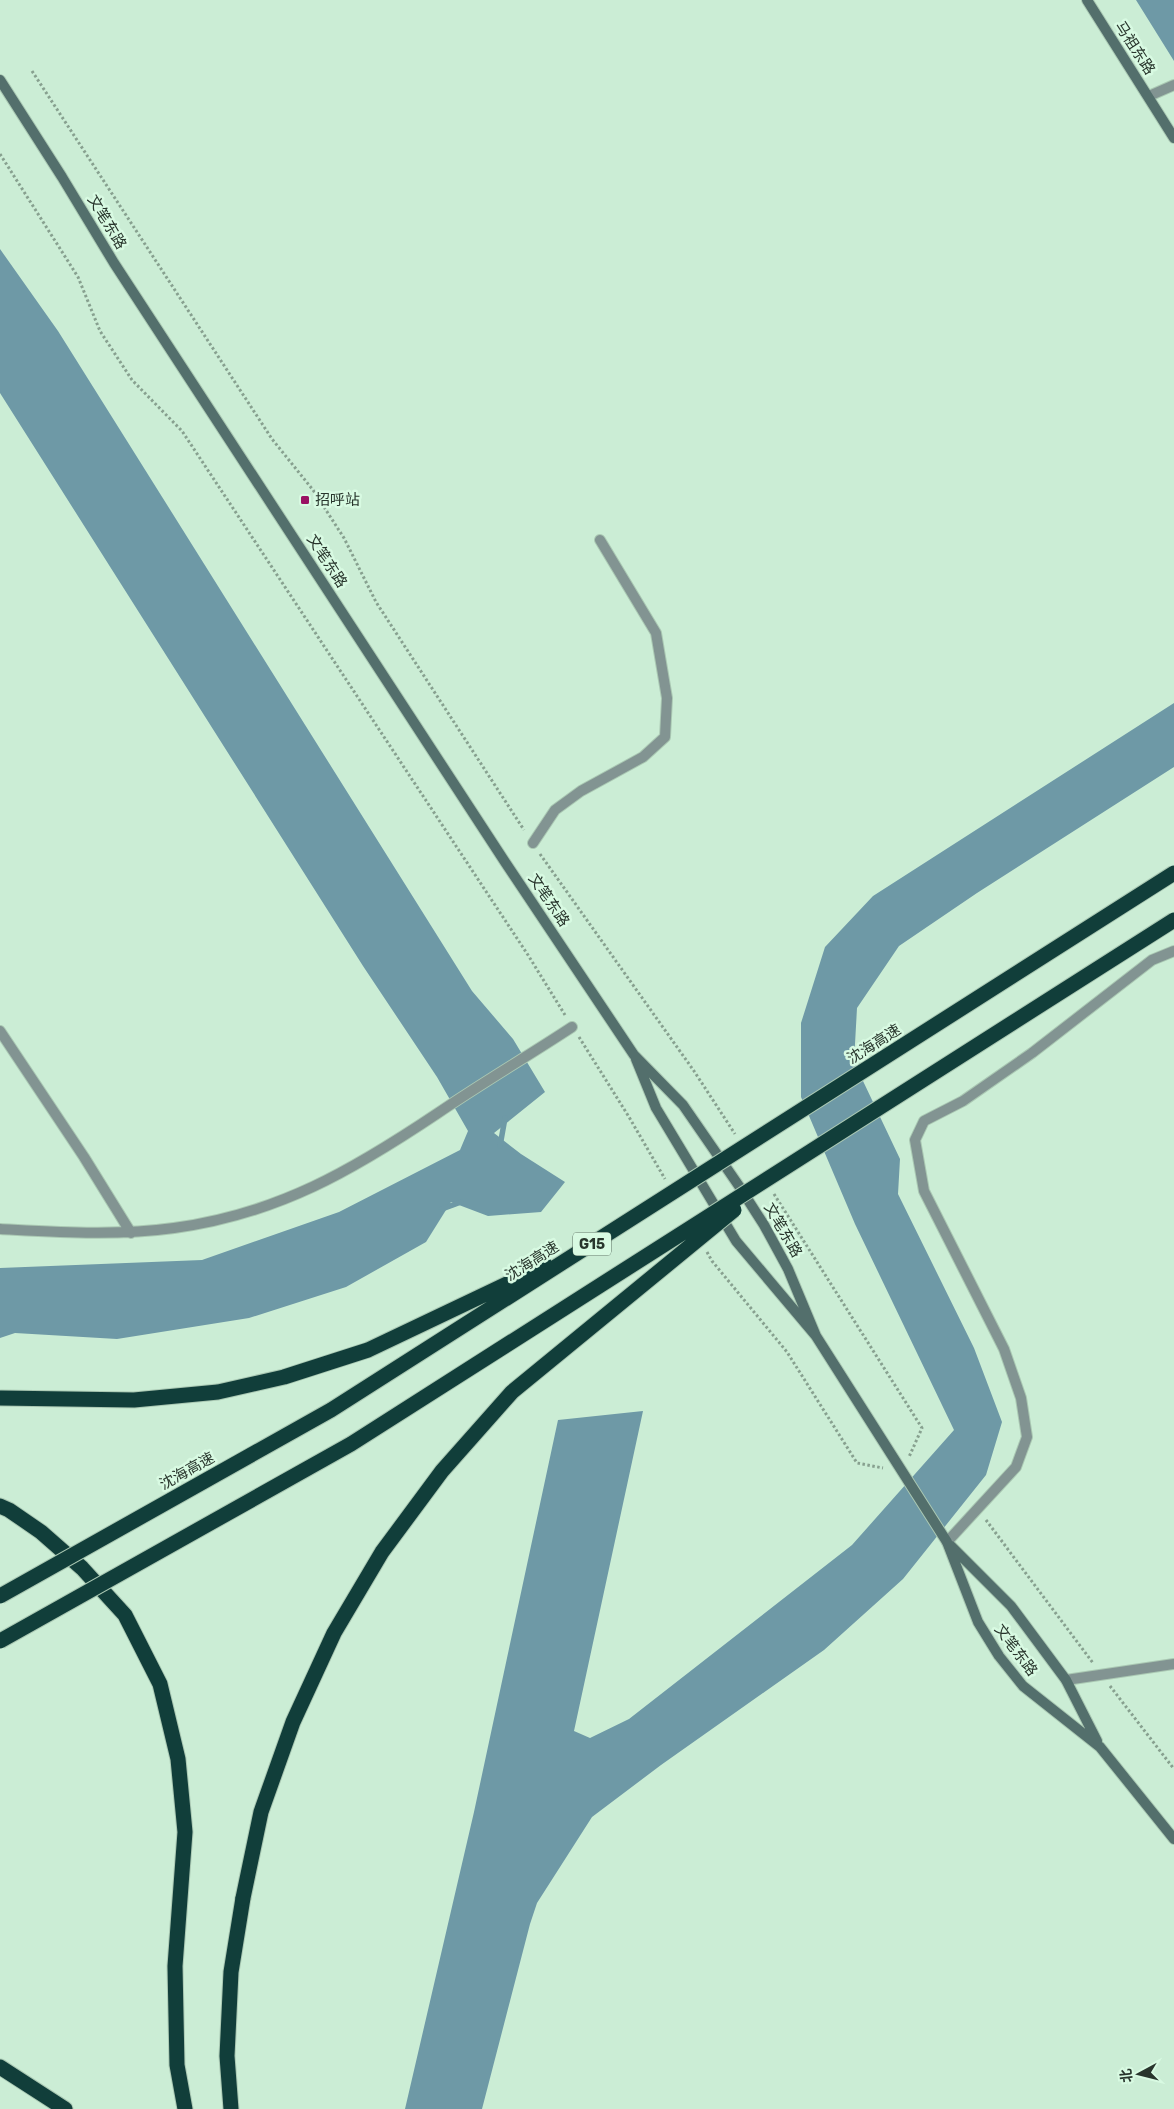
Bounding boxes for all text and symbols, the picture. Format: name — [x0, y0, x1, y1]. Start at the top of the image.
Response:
street label: 马祖东路 — [1111, 18, 1159, 78]
street label: 文笔东路 — [84, 192, 130, 252]
place label: 招呼站 — [315, 491, 360, 509]
marker: 招呼站 — [299, 494, 311, 506]
street label: 文笔东路 — [303, 531, 351, 591]
street label: 文笔东路 — [525, 870, 573, 930]
street label: 沈海高速 — [844, 1020, 904, 1068]
street label: 文笔东路 — [760, 1200, 806, 1260]
road number: G15 — [573, 1232, 611, 1256]
street label: 沈海高速 — [502, 1237, 562, 1285]
street label: 沈海高速 — [156, 1449, 218, 1493]
street label: 文笔东路 — [991, 1621, 1041, 1679]
north arrow — [1114, 2049, 1164, 2099]
text: 北 — [1117, 2068, 1136, 2084]

